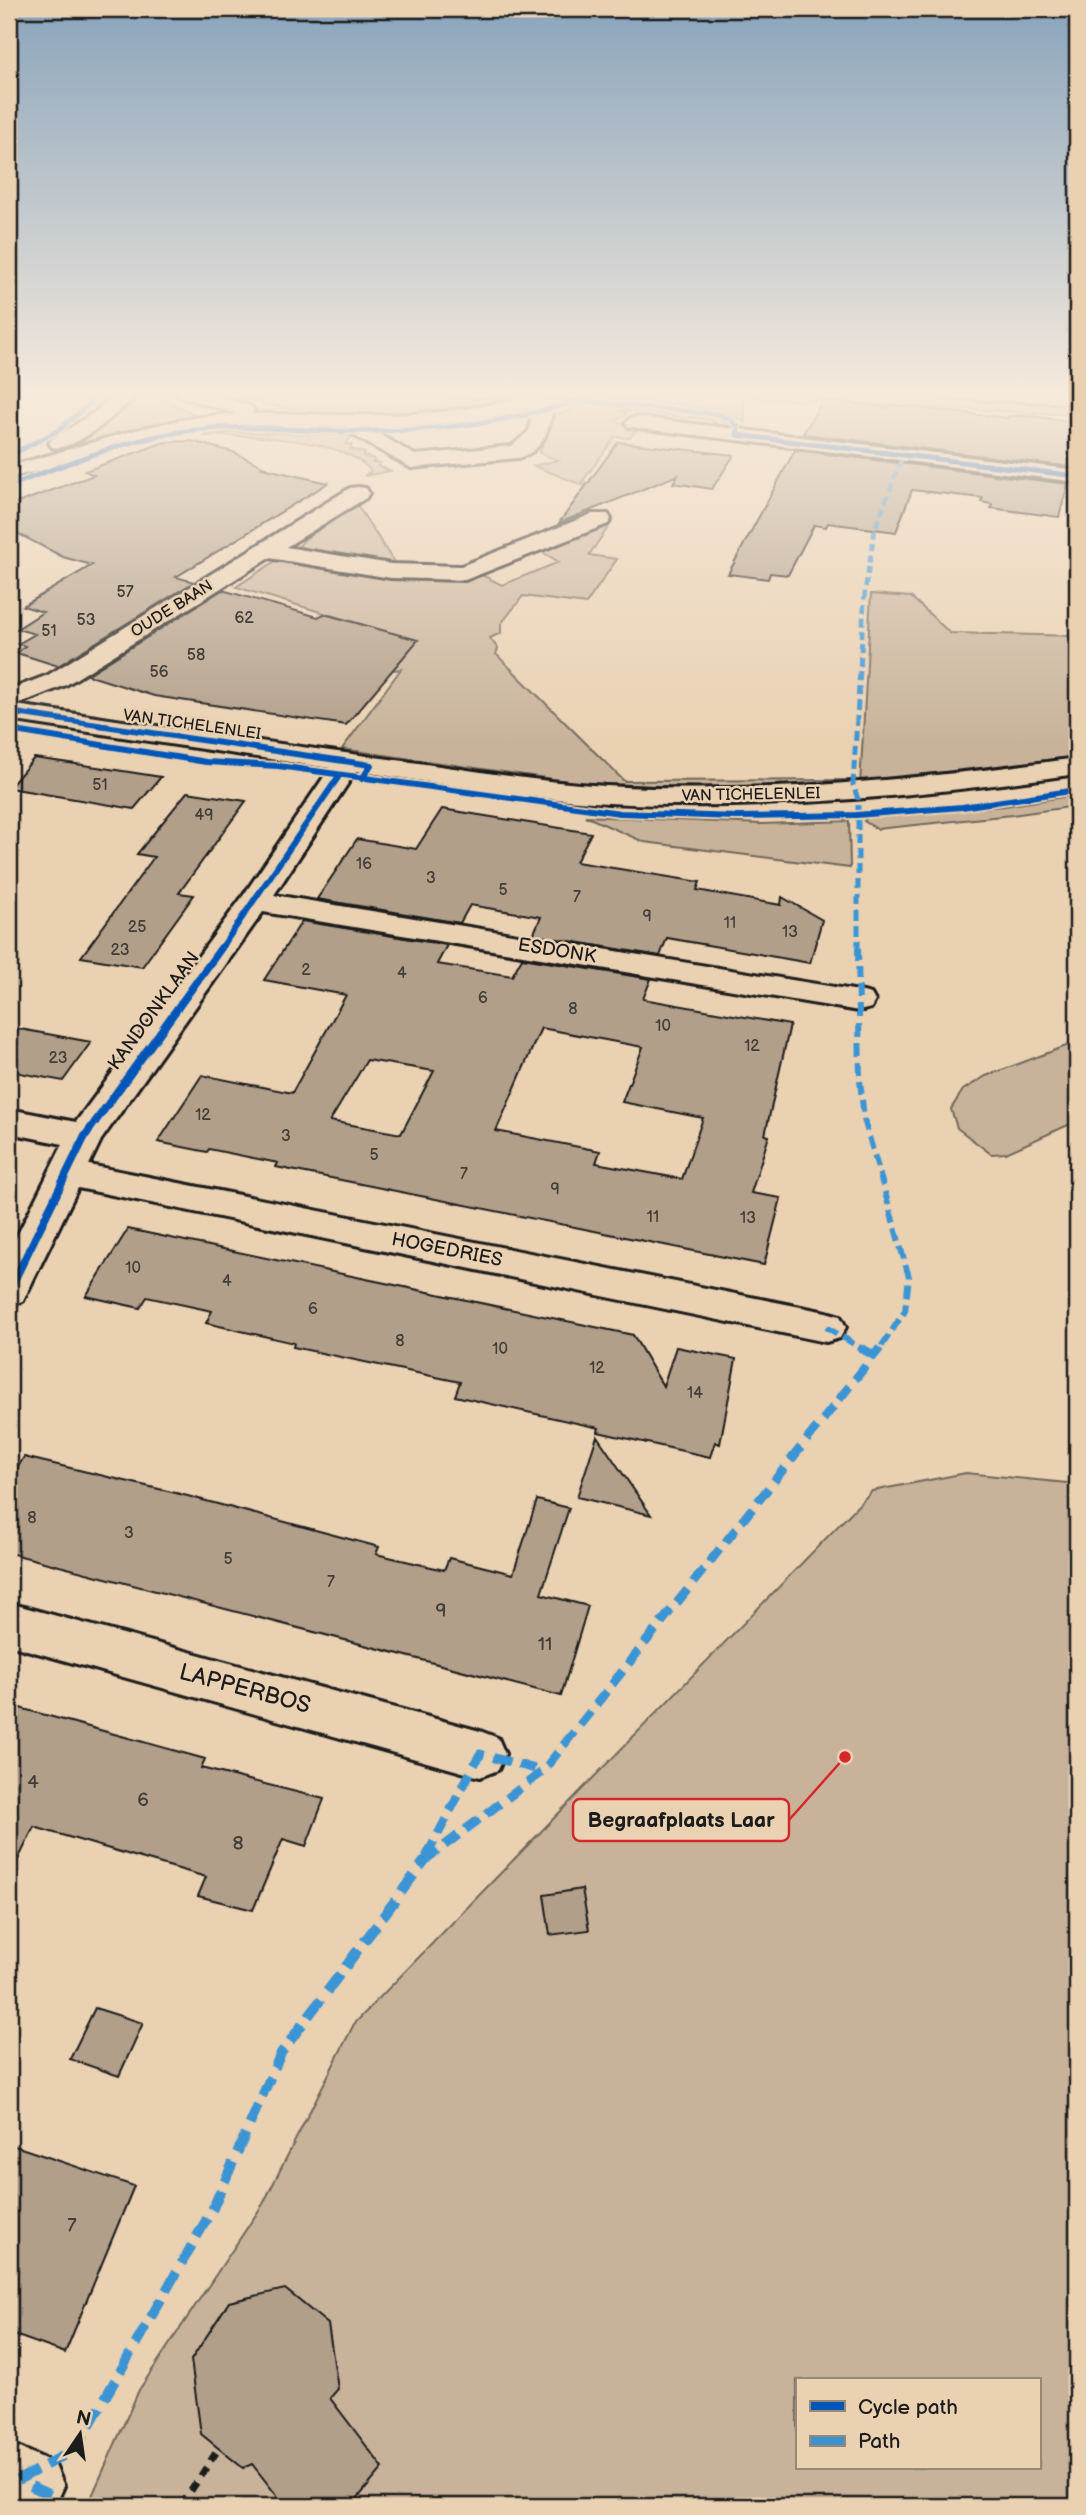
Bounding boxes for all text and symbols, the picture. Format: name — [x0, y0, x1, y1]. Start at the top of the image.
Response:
street label: OUDE BAAN — [128, 576, 216, 642]
house number: 57 — [116, 583, 134, 602]
house number: 62 — [234, 609, 254, 628]
house number: 53 — [76, 611, 96, 630]
house number: 51 — [41, 622, 57, 641]
house number: 58 — [187, 646, 205, 665]
house number: 56 — [150, 663, 169, 682]
street label: VAN TICHELENLEI — [122, 706, 262, 744]
house number: 51 — [92, 776, 108, 795]
street label: VAN TICHELENLEI — [681, 784, 821, 806]
house number: 49 — [194, 806, 214, 825]
house number: 16 — [356, 855, 372, 874]
house number: 3 — [426, 869, 436, 888]
house number: 5 — [498, 881, 508, 900]
house number: 7 — [573, 888, 581, 907]
house number: 9 — [642, 907, 652, 926]
house number: 11 — [724, 914, 736, 933]
house number: 25 — [128, 918, 146, 937]
house number: 13 — [782, 923, 798, 942]
street label: ESDONK — [516, 933, 598, 969]
house number: 23 — [111, 941, 130, 960]
street label: KANDONKLAAN — [103, 947, 205, 1075]
house number: 2 — [301, 961, 311, 980]
house number: 4 — [397, 964, 407, 983]
house number: 6 — [478, 989, 488, 1008]
house number: 8 — [568, 1000, 578, 1019]
house number: 10 — [655, 1017, 671, 1036]
house number: 12 — [744, 1037, 760, 1056]
house number: 23 — [49, 1049, 68, 1068]
house number: 12 — [195, 1106, 211, 1125]
house number: 3 — [281, 1127, 291, 1146]
house number: 5 — [369, 1146, 379, 1165]
house number: 7 — [460, 1165, 468, 1184]
house number: 9 — [550, 1180, 560, 1199]
house number: 11 — [647, 1208, 659, 1227]
house number: 13 — [740, 1209, 756, 1228]
street label: HOGEDRIES — [390, 1228, 504, 1272]
house number: 10 — [125, 1259, 141, 1278]
house number: 4 — [222, 1272, 232, 1291]
house number: 6 — [308, 1300, 318, 1319]
house number: 8 — [395, 1332, 405, 1351]
house number: 10 — [492, 1340, 508, 1359]
house number: 12 — [589, 1359, 605, 1378]
house number: 14 — [687, 1384, 703, 1403]
house number: 8 — [27, 1509, 37, 1528]
house number: 3 — [124, 1524, 134, 1543]
house number: 5 — [223, 1550, 233, 1569]
house number: 7 — [327, 1573, 335, 1592]
house number: 9 — [436, 1600, 446, 1623]
house number: 11 — [538, 1633, 552, 1656]
street label: LAPPERBOS — [176, 1658, 314, 1720]
house number: 4 — [27, 1771, 39, 1794]
house number: 6 — [137, 1789, 149, 1812]
callout: Begraafplaats Laar — [573, 1799, 789, 1841]
text: Begraafplaats Laar — [587, 1808, 775, 1833]
house number: 8 — [232, 1832, 244, 1855]
house number: 7 — [67, 2214, 77, 2237]
legend — [796, 2378, 1040, 2470]
text: Cycle path — [858, 2395, 958, 2420]
north arrow — [46, 2400, 116, 2470]
text: N — [74, 2406, 93, 2432]
text: Path — [858, 2429, 900, 2454]

